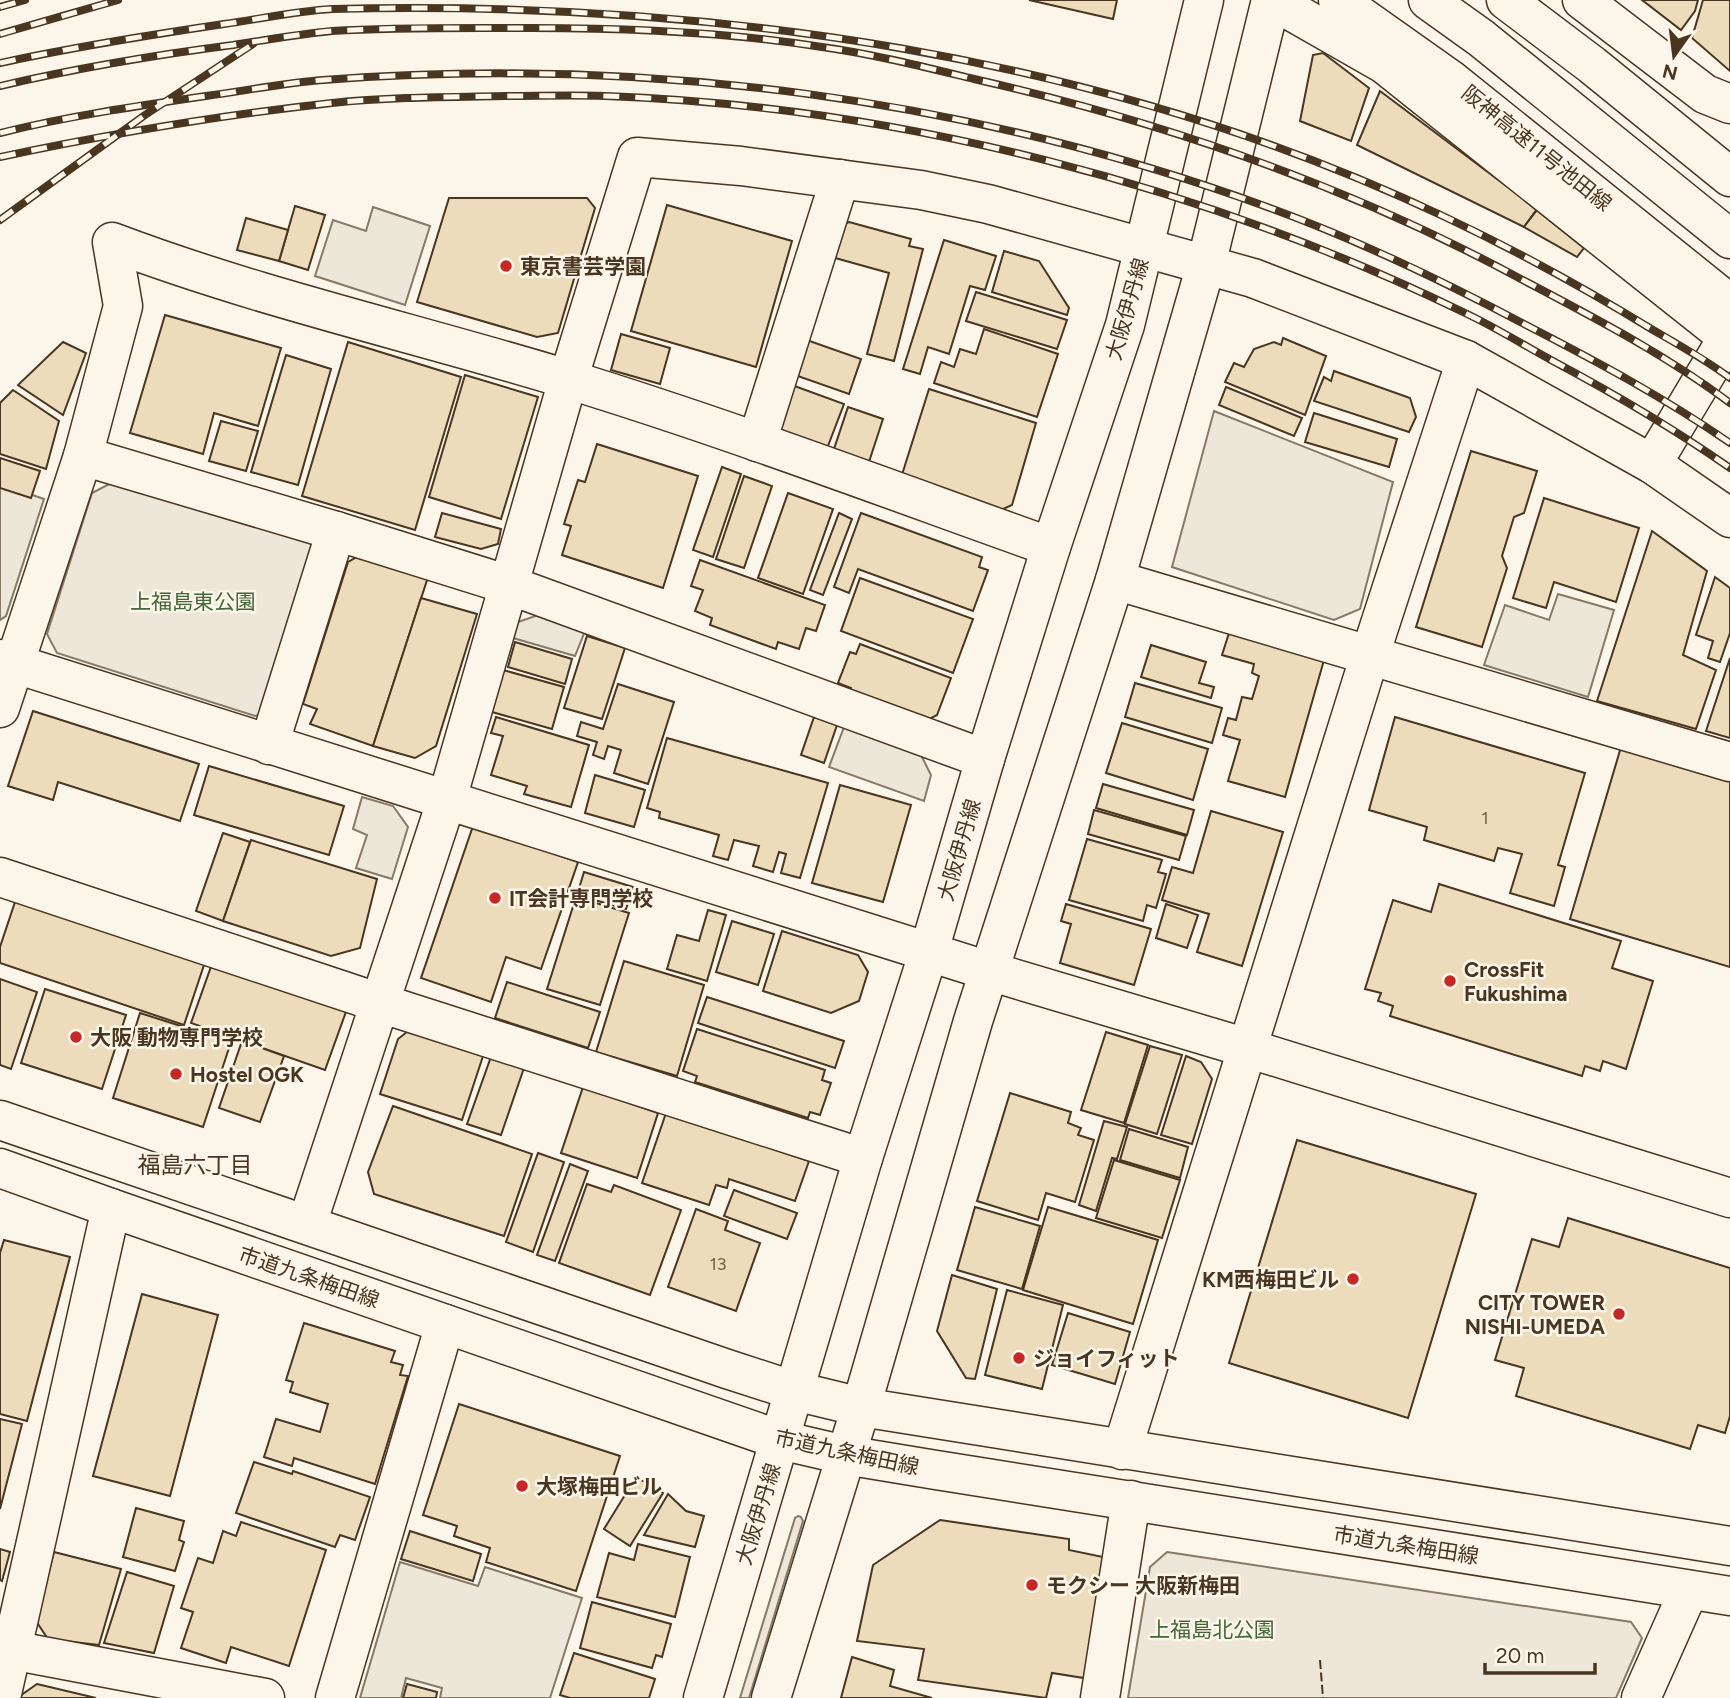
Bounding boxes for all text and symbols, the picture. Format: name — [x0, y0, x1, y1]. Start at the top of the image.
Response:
north arrow — [1639, 21, 1709, 91]
text: N — [1660, 59, 1680, 85]
street label: 阪神高速11号池田線 — [1457, 80, 1617, 216]
place label: 東京書芸学園 — [520, 254, 646, 279]
street label: 大阪伊丹線 — [1101, 255, 1153, 363]
marker: 東京書芸学園 — [498, 258, 514, 274]
park label: 上福島東公園 — [130, 589, 256, 614]
street label: 大阪伊丹線 — [933, 796, 985, 904]
house number: 1 — [1481, 807, 1489, 829]
place label: IT会計専門学校 — [509, 886, 653, 911]
marker: IT会計専門学校 — [487, 890, 503, 906]
place label: CrossFit Fukushima — [1464, 957, 1567, 1006]
marker: CrossFit Fukushima — [1442, 973, 1458, 989]
place label: 大阪 動物専門学校 — [90, 1025, 263, 1050]
marker: 大阪 動物専門学校 — [68, 1029, 84, 1045]
place label: Hostel OGK — [190, 1062, 304, 1087]
marker: Hostel OGK — [168, 1066, 184, 1082]
district label: 福島六丁目 — [138, 1151, 253, 1179]
street label: 市道九条梅田線 — [235, 1241, 383, 1313]
house number: 13 — [709, 1253, 727, 1275]
place label: KM西梅田ビル — [1202, 1267, 1339, 1292]
marker: KM西梅田ビル — [1345, 1271, 1361, 1287]
place label: CITY TOWER NISHI-UMEDA — [1465, 1290, 1605, 1339]
marker: CITY TOWER NISHI-UMEDA — [1611, 1306, 1627, 1322]
place label: ジョイフィット — [1033, 1346, 1180, 1371]
marker: ジョイフィット — [1011, 1350, 1027, 1366]
street label: 市道九条梅田線 — [773, 1424, 921, 1480]
street label: 大阪伊丹線 — [731, 1460, 785, 1568]
place label: 大塚梅田ビル — [536, 1474, 662, 1499]
marker: 大塚梅田ビル — [514, 1478, 530, 1494]
street label: 市道九条梅田線 — [1331, 1521, 1481, 1569]
place label: モクシー 大阪新梅田 — [1046, 1573, 1240, 1598]
marker: モクシー 大阪新梅田 — [1024, 1577, 1040, 1593]
park label: 上福島北公園 — [1149, 1617, 1275, 1642]
scale bar — [1485, 1632, 1595, 1676]
text: 20 m — [1496, 1643, 1544, 1668]

